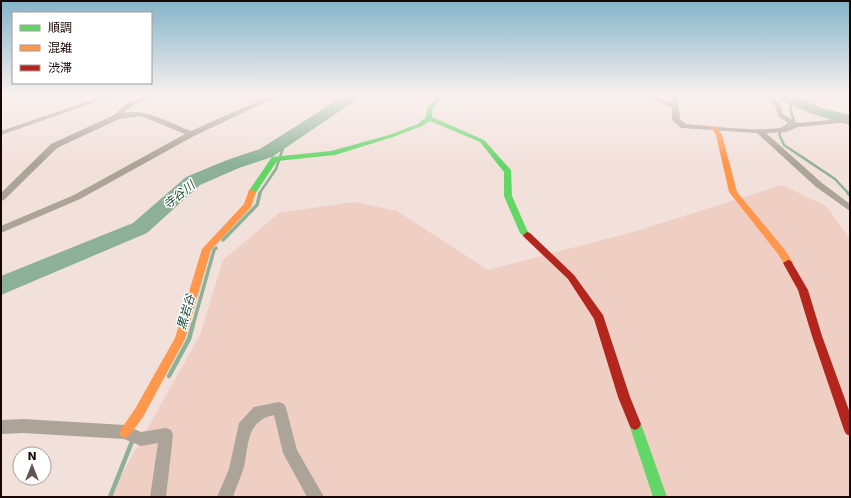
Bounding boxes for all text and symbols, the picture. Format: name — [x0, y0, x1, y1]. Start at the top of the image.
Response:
legend — [12, 12, 152, 84]
text: 順調 — [48, 21, 72, 35]
text: 混雑 — [48, 41, 72, 55]
text: 渋滞 — [48, 61, 72, 75]
water label: 寺谷川 — [161, 177, 199, 212]
water label: 黒岩谷 — [174, 292, 198, 331]
north arrow — [12, 446, 52, 486]
text: N — [27, 450, 37, 463]

